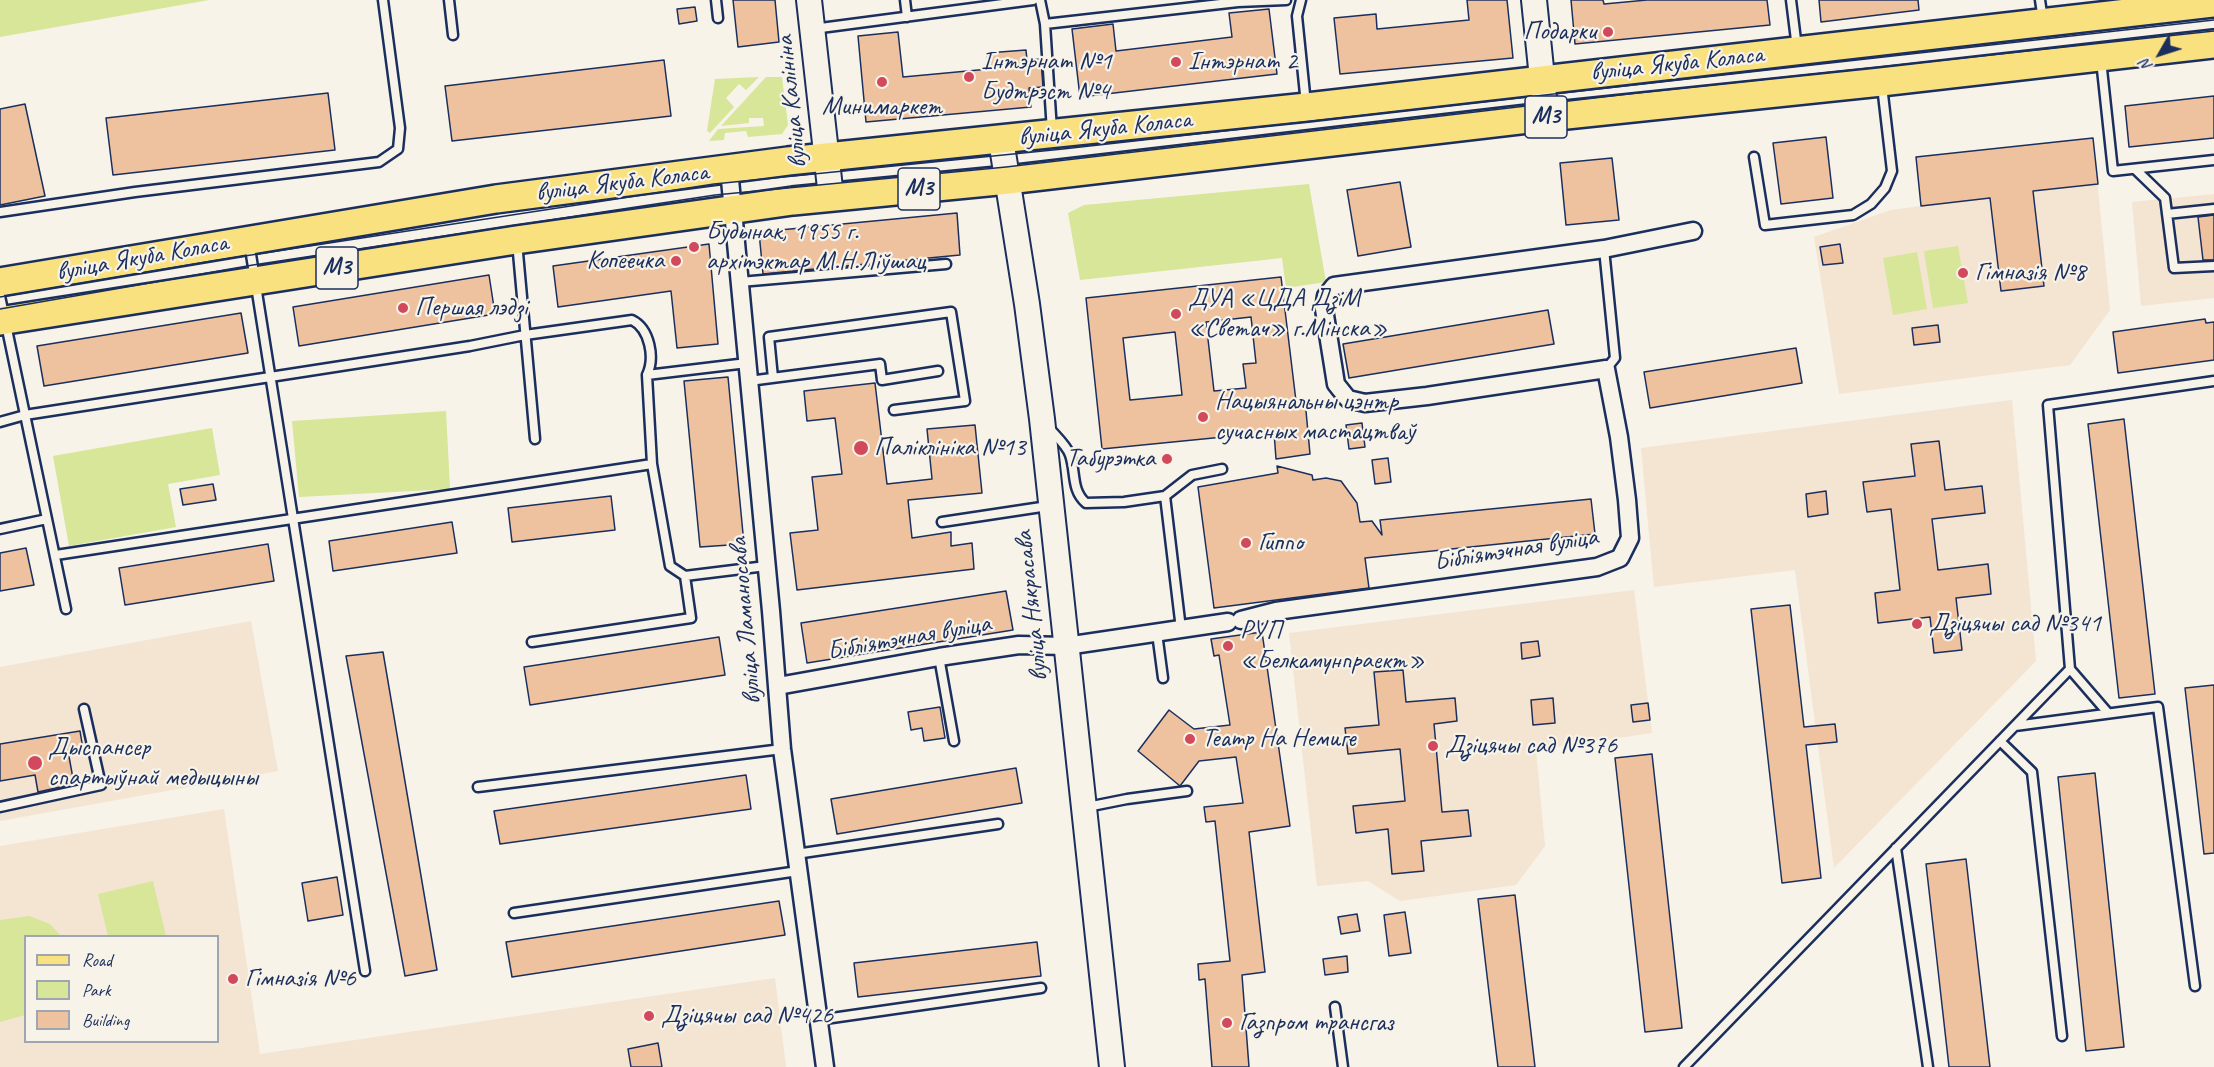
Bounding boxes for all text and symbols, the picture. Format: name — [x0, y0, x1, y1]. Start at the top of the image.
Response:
place label: Подарки — [1523, 16, 1596, 48]
north arrow — [2130, 24, 2190, 84]
marker: Подарки — [1601, 25, 1615, 39]
street label: вуліца Калініна — [770, 34, 814, 170]
street label: вуліца Якуба Коласа — [1589, 39, 1765, 89]
place label: Інтэрнат №1 Будтрэст №4 — [981, 46, 1112, 107]
place label: Інтэрнат 2 — [1188, 46, 1297, 78]
marker: Інтэрнат 2 — [1169, 55, 1183, 69]
text: N — [2135, 55, 2157, 75]
marker: Інтэрнат №1 Будтрэст №4 — [962, 70, 976, 84]
marker: Минимаркет — [875, 75, 889, 89]
place label: Минимаркет — [822, 91, 942, 123]
road number: М3 — [1525, 96, 1567, 138]
street label: вуліца Якуба Коласа — [1017, 104, 1193, 154]
street label: вуліца Якуба Коласа — [534, 157, 710, 209]
road number: М3 — [898, 168, 940, 210]
place label: Будынак, 1955 г. архітэктар М.Н.Ліўшац — [706, 216, 925, 278]
street label: вуліца Якуба Коласа — [54, 228, 230, 288]
marker: Будынак, 1955 г. архітэктар М.Н.Ліўшац — [687, 240, 701, 254]
place label: Копеечка — [587, 245, 664, 277]
road number: М3 — [316, 247, 358, 289]
marker: Копеечка — [669, 254, 683, 268]
place label: Гімназія №8 — [1975, 257, 2086, 289]
marker: Гімназія №8 — [1956, 266, 1970, 280]
place label: ДУА «ЦДА ДзіМ «Светач» г.Мінска» — [1188, 283, 1388, 344]
place label: Першая лэдзі — [415, 292, 528, 324]
marker: Першая лэдзі — [396, 301, 410, 315]
marker: ДУА «ЦДА ДзіМ «Светач» г.Мінска» — [1169, 307, 1183, 321]
place label: Нацыянальны цэнтр сучасных мастацтваў — [1215, 386, 1415, 448]
marker: Нацыянальны цэнтр сучасных мастацтваў — [1196, 410, 1210, 424]
place label: Паліклініка №13 — [874, 432, 1026, 464]
marker: Паліклініка №13 — [852, 439, 870, 457]
place label: Табурэтка — [1066, 443, 1155, 475]
marker: Табурэтка — [1160, 452, 1174, 466]
street label: Бібліятэчная вуліца — [1432, 522, 1600, 578]
place label: Гиппо — [1258, 527, 1303, 559]
street label: вуліца Някрасава — [1009, 529, 1055, 683]
street label: вуліца Ламаносава — [723, 536, 769, 706]
marker: Гиппо — [1239, 536, 1253, 550]
street label: Бібліятэчная вуліца — [825, 608, 993, 668]
place label: Дзіцячы сад №341 — [1929, 608, 2101, 640]
place label: РУП «Белкамунпраект» — [1240, 615, 1425, 676]
marker: Дзіцячы сад №341 — [1910, 617, 1924, 631]
marker: РУП «Белкамунпраект» — [1221, 639, 1235, 653]
place label: Театр На Немиге — [1202, 723, 1356, 755]
place label: Дзіцячы сад №376 — [1445, 730, 1617, 762]
place label: Дыспансер спартыўнай медыцыны — [48, 732, 258, 794]
marker: Театр На Немиге — [1183, 732, 1197, 746]
marker: Дзіцячы сад №376 — [1426, 739, 1440, 753]
marker: Дыспансер спартыўнай медыцыны — [26, 754, 44, 772]
legend — [24, 935, 219, 1043]
text: Road — [82, 949, 112, 971]
place label: Гімназія №6 — [245, 963, 356, 995]
marker: Гімназія №6 — [226, 972, 240, 986]
text: Park — [82, 979, 111, 1001]
place label: Дзіцячы сад №426 — [661, 1000, 833, 1032]
place label: Газпром трансгаз — [1239, 1007, 1393, 1039]
text: Building — [82, 1009, 129, 1031]
marker: Дзіцячы сад №426 — [642, 1009, 656, 1023]
marker: Газпром трансгаз — [1220, 1016, 1234, 1030]

